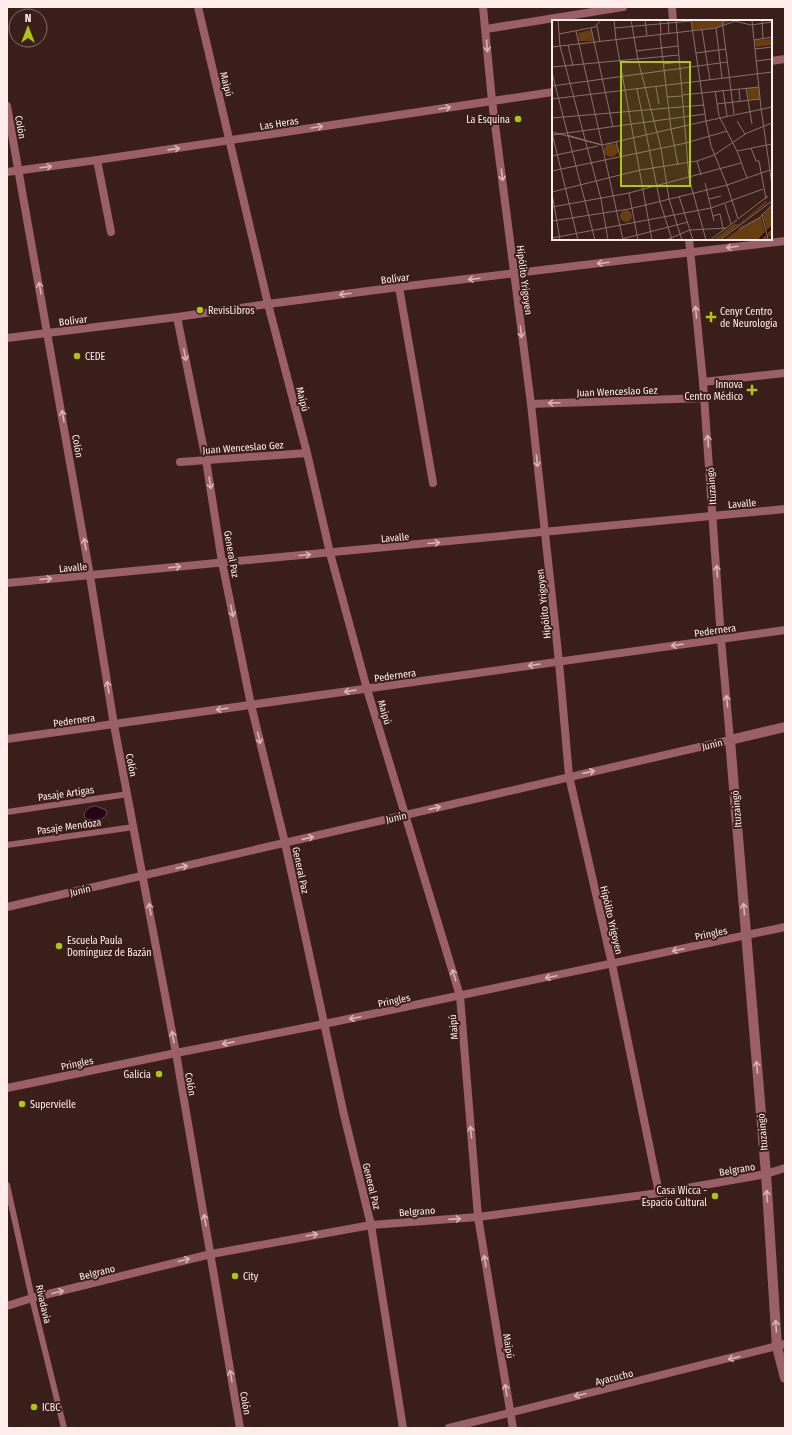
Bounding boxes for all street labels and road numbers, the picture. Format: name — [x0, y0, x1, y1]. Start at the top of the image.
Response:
street label: Maipú — [217, 70, 236, 98]
street label: Colón — [12, 115, 28, 140]
street label: Las Heras — [259, 115, 299, 133]
street label: Hipólito Yrigoyen — [514, 245, 534, 316]
street label: Bolívar — [380, 270, 411, 287]
street label: Bolívar — [58, 312, 89, 329]
street label: Maipú — [293, 385, 312, 413]
street label: Juan Wenceslao Gez — [576, 385, 658, 399]
street label: Colón — [69, 434, 85, 459]
street label: Juan Wenceslao Gez — [202, 439, 284, 457]
street label: Ituzaingó — [705, 467, 719, 505]
street label: Lavalle — [727, 497, 757, 511]
street label: General Paz — [221, 530, 241, 579]
street label: Lavalle — [380, 531, 410, 545]
street label: Lavalle — [58, 561, 88, 575]
street label: Hipólito Yrigoyen — [534, 568, 554, 639]
street label: Pedernera — [694, 622, 737, 640]
street label: Pedernera — [374, 667, 417, 685]
street label: Maipú — [375, 698, 394, 726]
street label: Pedernera — [53, 712, 96, 730]
street label: Junín — [700, 736, 724, 753]
street label: Colón — [123, 753, 139, 778]
street label: Pasaje Artigas — [37, 784, 95, 804]
street label: Ituzaingó — [729, 790, 745, 828]
street label: Junín — [384, 809, 408, 826]
street label: Pasaje Mendoza — [36, 817, 102, 837]
street label: General Paz — [289, 846, 311, 895]
street label: Junín — [68, 882, 92, 899]
street label: Hipólito Yrigoyen — [597, 885, 625, 956]
street label: Pringles — [694, 925, 729, 943]
street label: Pringles — [377, 992, 412, 1010]
street label: Maipú — [446, 1014, 461, 1040]
street label: Pringles — [60, 1055, 95, 1073]
street label: Colón — [182, 1072, 198, 1097]
street label: Ituzaingó — [755, 1113, 771, 1151]
street label: Belgrano — [718, 1161, 756, 1179]
street label: General Paz — [359, 1162, 383, 1211]
street label: Belgrano — [399, 1205, 436, 1219]
street label: Belgrano — [78, 1263, 116, 1283]
street label: Rivadavia — [33, 1284, 53, 1325]
street label: Maipú — [500, 1333, 517, 1359]
street label: Ayacucho — [594, 1367, 634, 1388]
street label: Colón — [237, 1391, 253, 1416]

